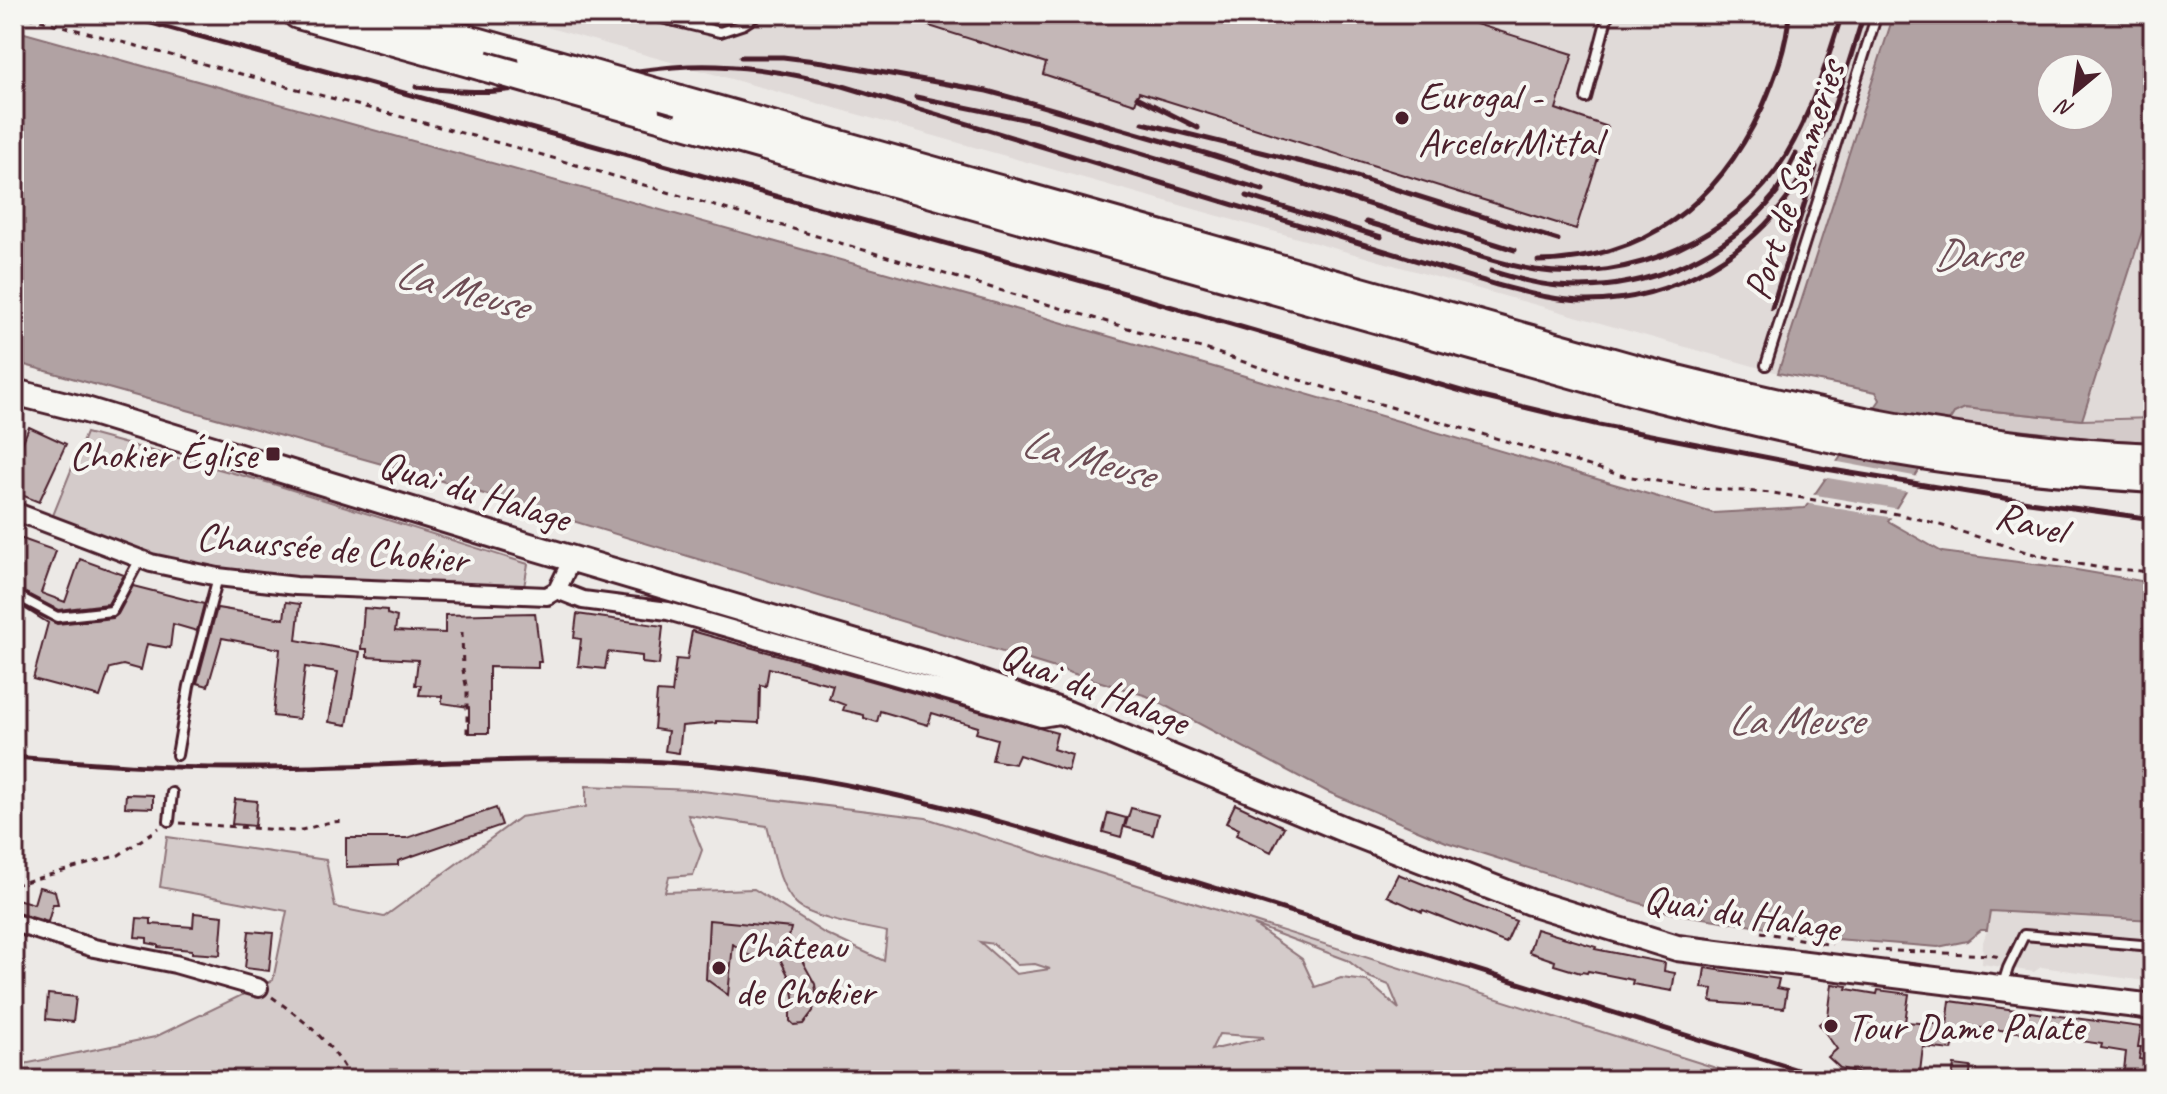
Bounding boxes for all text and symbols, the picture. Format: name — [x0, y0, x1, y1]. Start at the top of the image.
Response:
street label: Port de Semmeries — [1732, 51, 1857, 306]
north arrow — [2035, 52, 2115, 132]
place label: Eurogal - ArcelorMittal — [1418, 71, 1609, 167]
text: N — [2050, 91, 2079, 124]
marker: Eurogal - ArcelorMittal — [1393, 109, 1411, 127]
water label: Darse — [1933, 228, 2025, 281]
water label: La Meuse — [390, 247, 539, 334]
water label: La Meuse — [1016, 416, 1165, 503]
place label: Chokier Église — [69, 430, 260, 480]
street label: Quai du Halage — [373, 438, 579, 545]
marker: Chokier Église — [264, 445, 282, 463]
street label: Ravel — [1990, 490, 2077, 558]
street label: Chaussée de Chokier — [194, 511, 473, 585]
street label: Quai du Halage — [994, 629, 1198, 748]
water label: La Meuse — [1728, 694, 1868, 747]
street label: Quai du Halage — [1641, 873, 1846, 954]
place label: Château de Chokier — [735, 921, 878, 1017]
marker: Château de Chokier — [710, 959, 728, 977]
place label: Tour Dame Palate — [1847, 1002, 2087, 1052]
marker: Tour Dame Palate — [1822, 1017, 1840, 1035]

